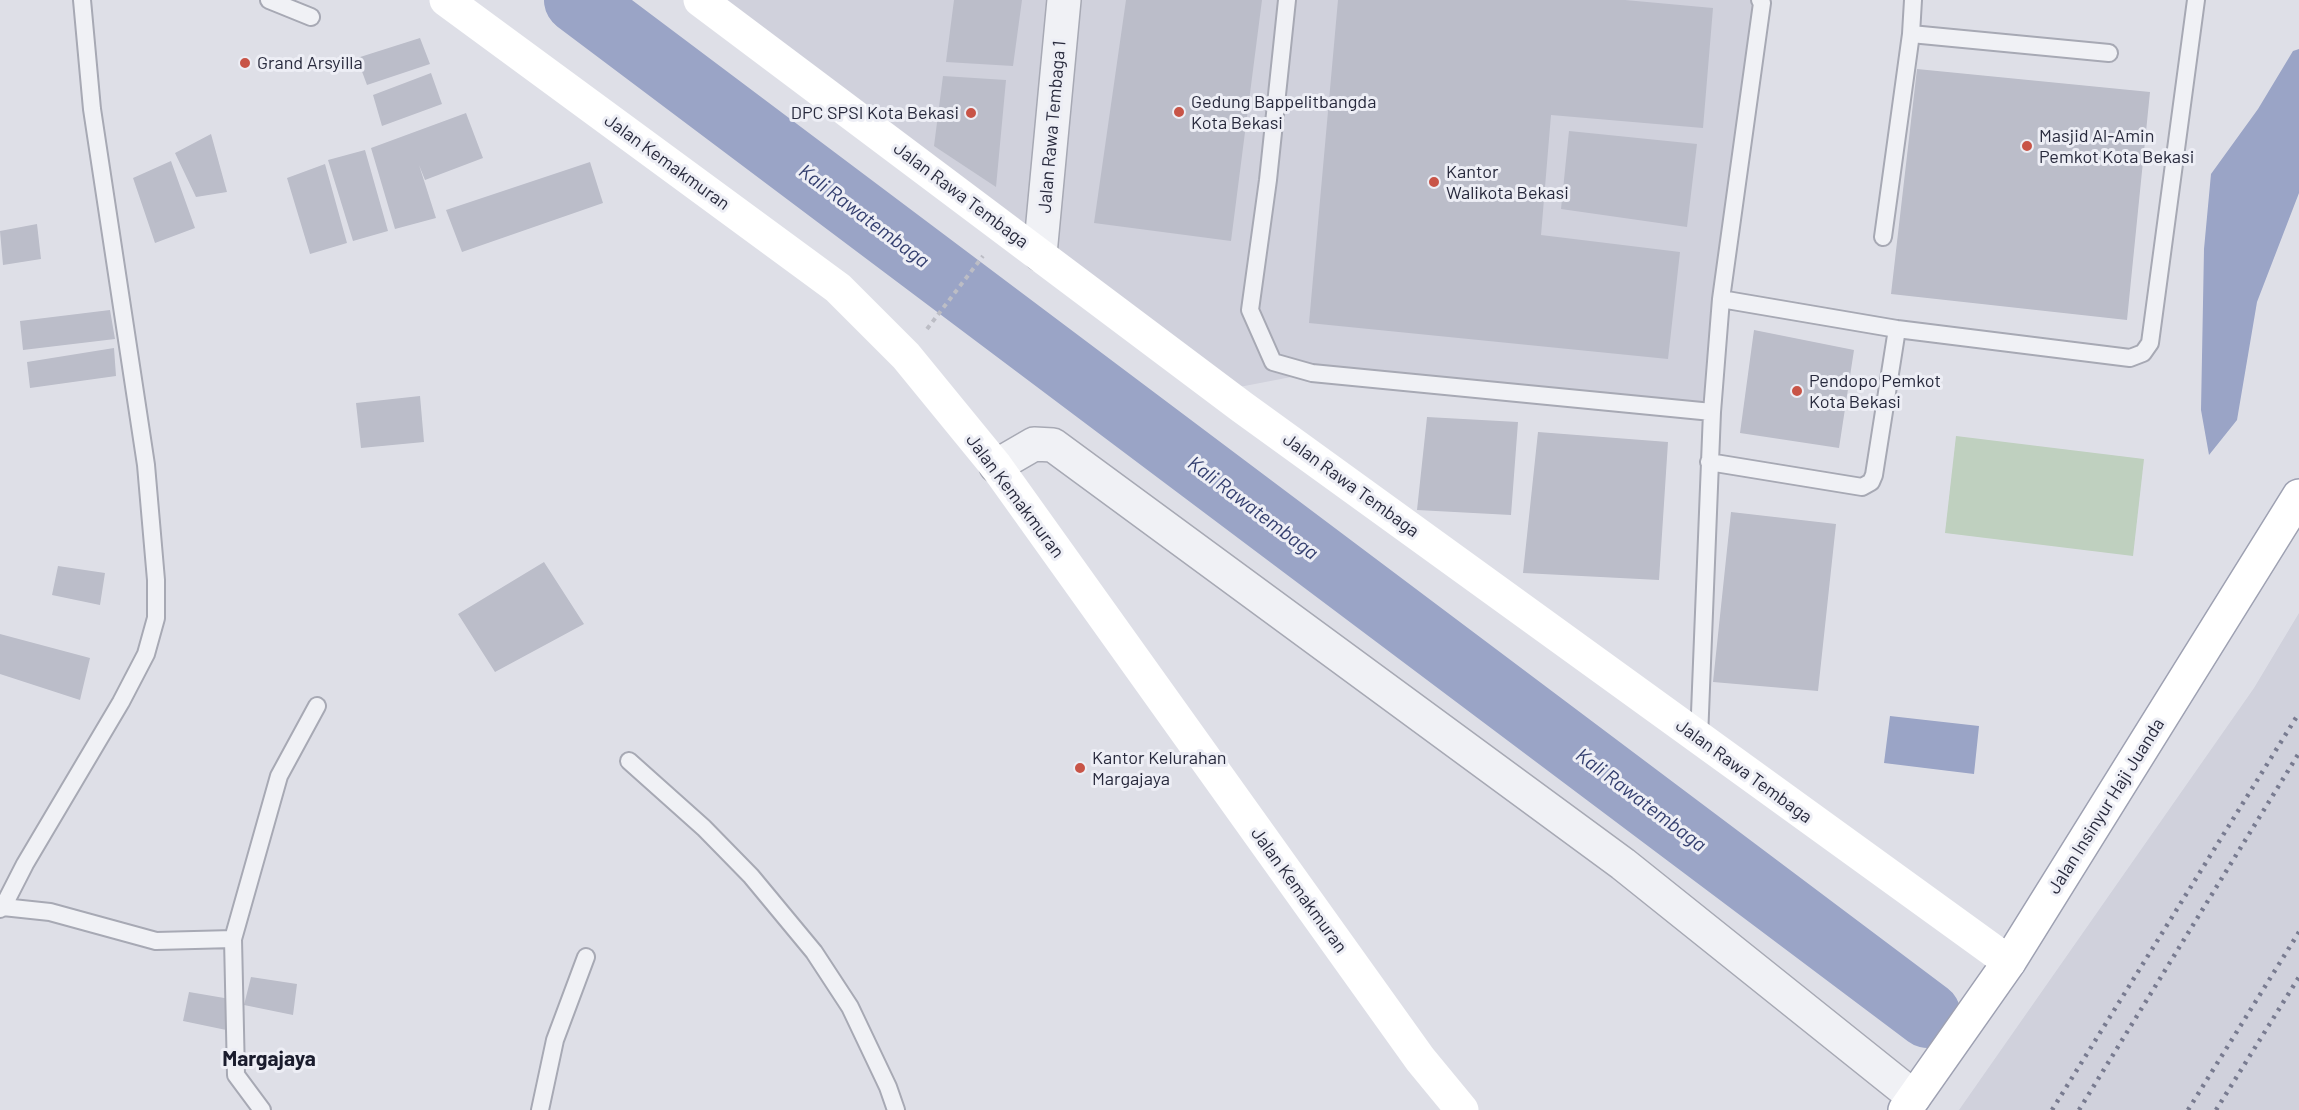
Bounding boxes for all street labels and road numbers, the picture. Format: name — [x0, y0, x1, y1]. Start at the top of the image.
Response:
street label: Jalan Rawa Tembaga 1 — [1034, 40, 1070, 214]
street label: Jalan Kemakmuran — [600, 109, 734, 215]
street label: Jalan Rawa Tembaga — [889, 137, 1033, 253]
street label: Jalan Rawa Tembaga — [1279, 428, 1423, 542]
street label: Jalan Kemakmuran — [961, 430, 1069, 562]
street label: Jalan Rawa Tembaga — [1672, 714, 1816, 828]
street label: Jalan Insinyur Haji Juanda — [2043, 714, 2169, 898]
street label: Jalan Kemakmuran — [1246, 823, 1352, 957]

